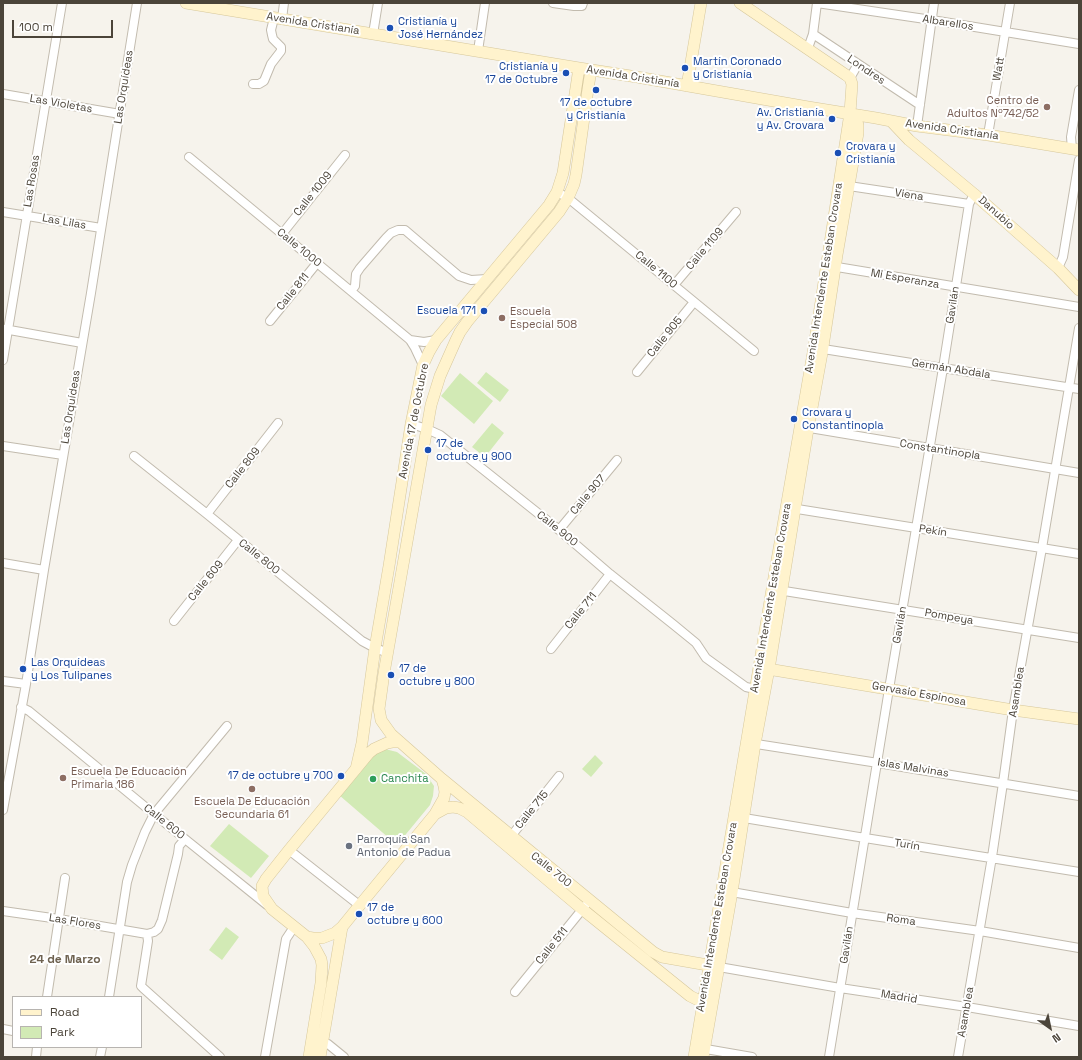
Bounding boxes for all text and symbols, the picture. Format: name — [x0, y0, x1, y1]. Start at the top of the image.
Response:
street label: Avenida Cristianía — [266, 10, 360, 38]
scale bar — [14, 12, 115, 38]
street label: Albarellos — [922, 12, 974, 34]
place label: Cristianía y José Hernández — [398, 15, 483, 41]
text: 100 m — [19, 19, 53, 35]
marker: Cristianía y José Hernández — [385, 23, 395, 33]
street label: Las Orquídeas — [112, 49, 136, 125]
street label: Londres — [845, 53, 887, 87]
place label: Martín Coronado y Cristianía — [693, 55, 782, 81]
street label: Watt — [990, 56, 1008, 82]
place label: Cristianía y 17 de Octubre — [485, 60, 558, 86]
street label: Avenida Cristianía — [586, 63, 680, 91]
marker: Martín Coronado y Cristianía — [680, 63, 690, 73]
marker: Cristianía y 17 de Octubre — [561, 68, 571, 78]
marker: 17 de octubre y Cristianía — [591, 85, 601, 95]
street label: Las Violetas — [29, 92, 93, 116]
place label: Centro de Adultos Nº742/52 — [947, 94, 1039, 120]
place label: 17 de octubre y Cristianía — [560, 96, 632, 122]
marker: Centro de Adultos Nº742/52 — [1042, 102, 1052, 112]
place label: Av. Cristianía y Av. Crovara — [757, 106, 824, 132]
marker: Av. Cristianía y Av. Crovara — [827, 114, 837, 124]
street label: Avenida Cristianía — [905, 117, 999, 143]
place label: Crovara y Cristianía — [846, 140, 896, 166]
marker: Crovara y Cristianía — [833, 148, 843, 158]
street label: Las Rosas — [21, 154, 43, 208]
street label: Calle 1009 — [291, 169, 335, 219]
street label: Avenida Intendente Esteban Crovara — [802, 182, 846, 374]
street label: Viena — [894, 186, 924, 204]
street label: Danubio — [975, 194, 1017, 232]
street label: Las Lilas — [41, 212, 87, 232]
street label: Calle 1109 — [684, 225, 726, 273]
street label: Calle 1000 — [274, 226, 324, 270]
street label: Calle 1100 — [632, 248, 680, 292]
street label: Mi Esperanza — [870, 266, 940, 292]
street label: Calle 811 — [274, 271, 312, 313]
street label: Gavilán — [944, 285, 962, 325]
place label: Escuela 171 — [417, 304, 476, 318]
place label: Escuela Especial 508 — [510, 305, 577, 331]
marker: Escuela 171 — [479, 306, 489, 316]
marker: Escuela Especial 508 — [497, 313, 507, 323]
street label: Calle 905 — [645, 314, 685, 360]
street label: Germán Abdala — [911, 356, 991, 382]
street label: Avenida 17 de Octubre — [396, 362, 432, 480]
street label: Las Orquídeas — [59, 369, 83, 445]
place label: Crovara y Constantinopla — [802, 406, 884, 432]
marker: Crovara y Constantinopla — [789, 414, 799, 424]
place label: 17 de octubre y 900 — [436, 437, 512, 463]
street label: Constantinopla — [899, 437, 981, 463]
street label: Calle 809 — [223, 445, 263, 491]
marker: 17 de octubre y 900 — [423, 445, 433, 455]
street label: Calle 907 — [568, 472, 608, 518]
street label: Avenida Intendente Esteban Crovara — [748, 502, 794, 694]
street label: Calle 900 — [534, 508, 580, 550]
street label: Pekín — [918, 522, 948, 540]
street label: Calle 800 — [236, 536, 282, 578]
street label: Calle 609 — [186, 558, 226, 604]
street label: Calle 711 — [562, 590, 600, 632]
street label: Gavilán — [890, 605, 910, 645]
street label: Pompeya — [924, 606, 974, 628]
place label: Las Orquídeas y Los Tulipanes — [31, 656, 112, 682]
place label: 17 de octubre y 800 — [399, 662, 475, 688]
marker: Las Orquídeas y Los Tulipanes — [18, 664, 28, 674]
street label: Asamblea — [1006, 666, 1028, 718]
marker: 17 de octubre y 800 — [386, 670, 396, 680]
street label: Gervasio Espinosa — [871, 679, 967, 709]
street label: Islas Malvinas — [876, 756, 950, 780]
place label: Escuela De Educación Primaria 186 — [71, 765, 187, 791]
place label: 17 de octubre y 700 — [228, 769, 333, 783]
marker: 17 de octubre y 700 — [336, 771, 346, 781]
place label: Canchita — [381, 772, 428, 786]
marker: Escuela De Educación Primaria 186 — [58, 773, 68, 783]
marker: Canchita — [368, 774, 378, 784]
marker: Escuela De Educación Secundaria 61 — [247, 784, 257, 794]
street label: Calle 715 — [513, 788, 551, 832]
place label: Escuela De Educación Secundaria 61 — [194, 795, 310, 821]
street label: Calle 600 — [141, 801, 187, 843]
street label: Avenida Intendente Esteban Crovara — [694, 821, 740, 1013]
place label: Parroquía San Antonio de Padua — [357, 833, 450, 859]
street label: Turín — [893, 836, 921, 854]
marker: Parroquía San Antonio de Padua — [344, 841, 354, 851]
street label: Calle 700 — [528, 850, 574, 890]
place label: 17 de octubre y 600 — [367, 901, 443, 927]
marker: 17 de octubre y 600 — [354, 909, 364, 919]
street label: Las Flores — [48, 911, 102, 933]
street label: Roma — [885, 911, 917, 929]
street label: Calle 511 — [533, 925, 571, 967]
street label: Gavilán — [838, 925, 856, 965]
district label: 24 de Marzo — [30, 953, 100, 967]
street label: Asamblea — [955, 986, 977, 1038]
street label: Madrid — [880, 988, 918, 1006]
legend — [12, 996, 142, 1048]
text: Road — [50, 1004, 79, 1020]
north arrow — [1030, 1008, 1070, 1048]
text: Park — [50, 1024, 75, 1040]
text: N — [1050, 1030, 1063, 1046]

